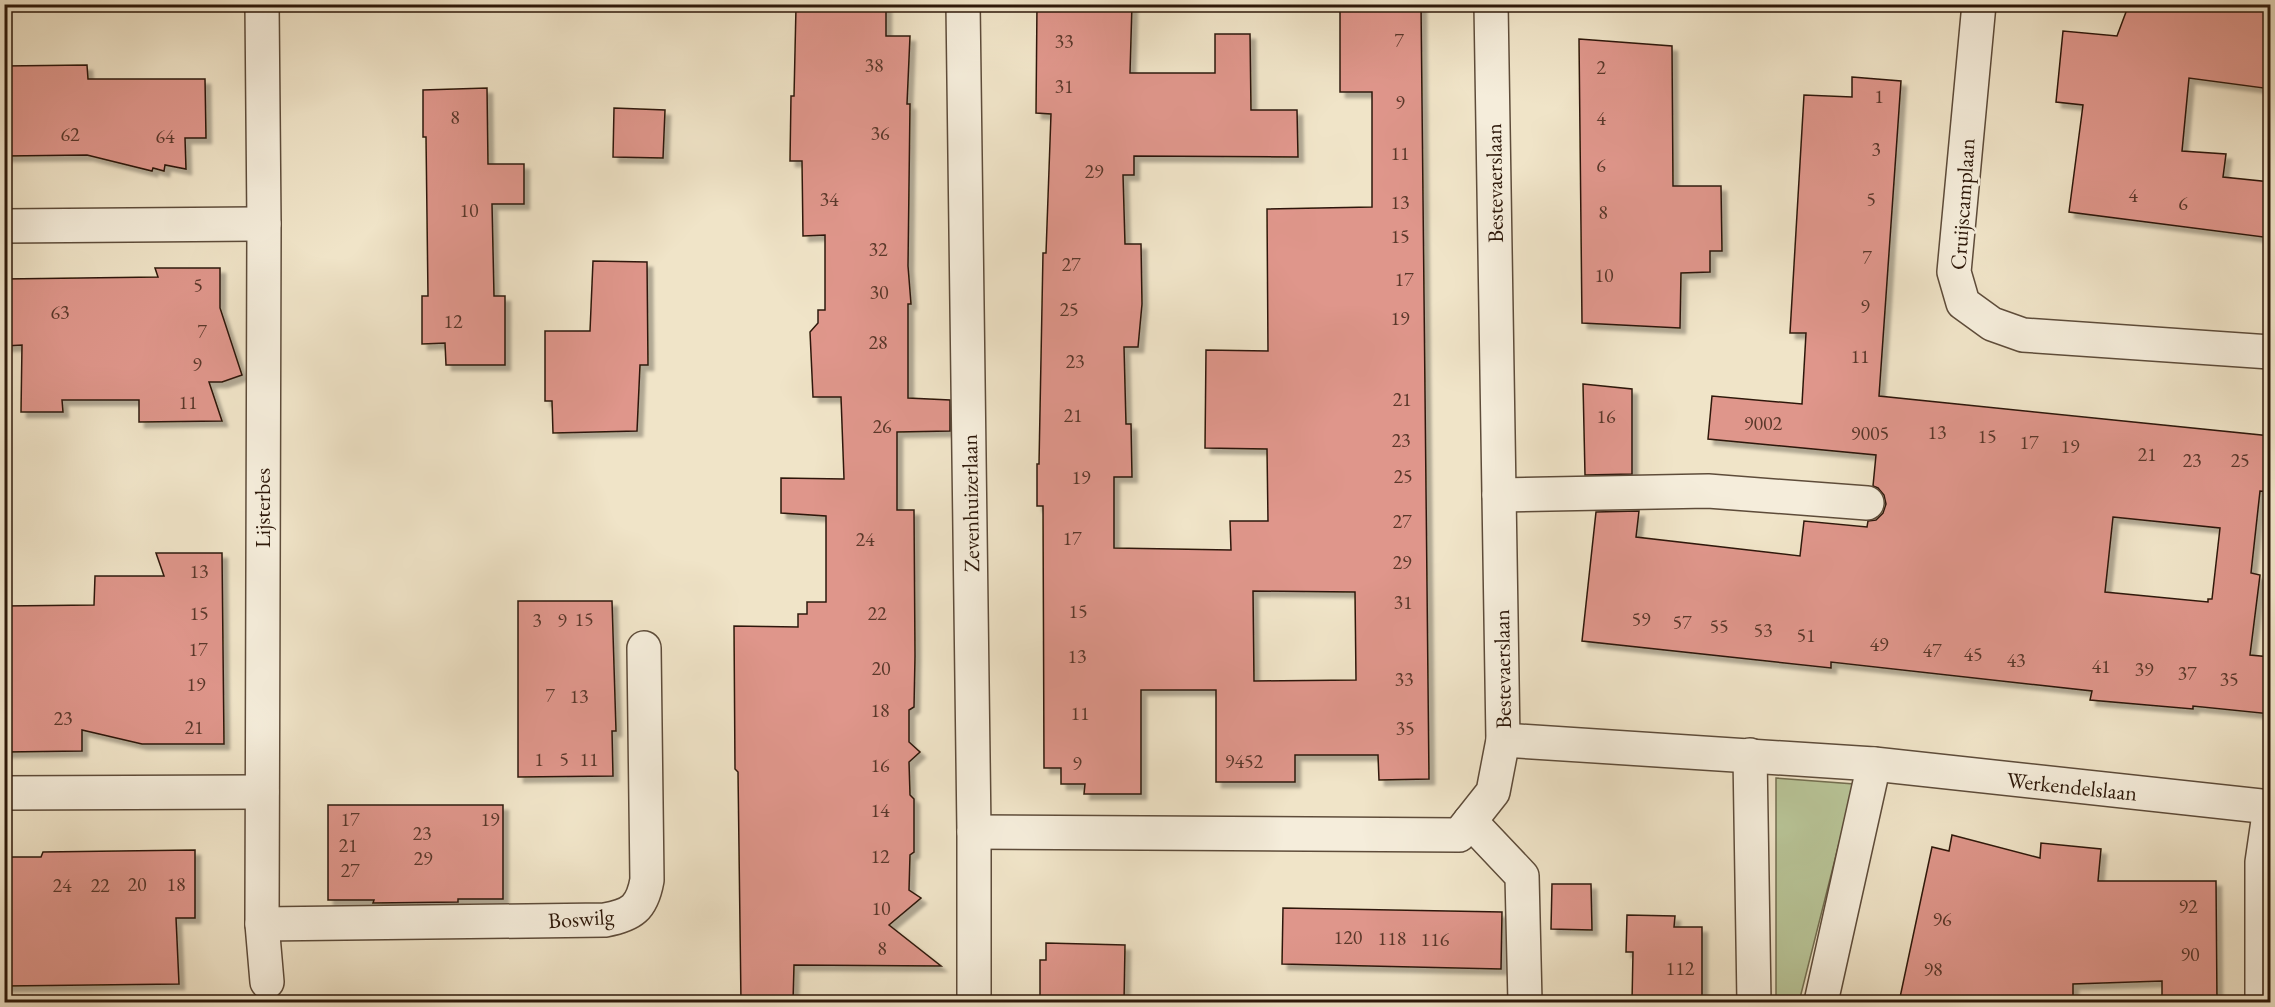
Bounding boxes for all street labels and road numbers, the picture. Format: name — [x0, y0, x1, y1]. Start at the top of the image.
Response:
street label: Bestevaerslaan — [1479, 123, 1510, 243]
street label: Cruijscamplaan — [1943, 137, 1982, 271]
street label: Zevenhuizerlaan — [955, 433, 986, 572]
street label: Lijsterbes — [248, 468, 277, 548]
street label: Bestevaerslaan — [1487, 609, 1518, 729]
street label: Werkendelslaan — [2005, 765, 2139, 808]
street label: Boswilg — [547, 902, 615, 935]

